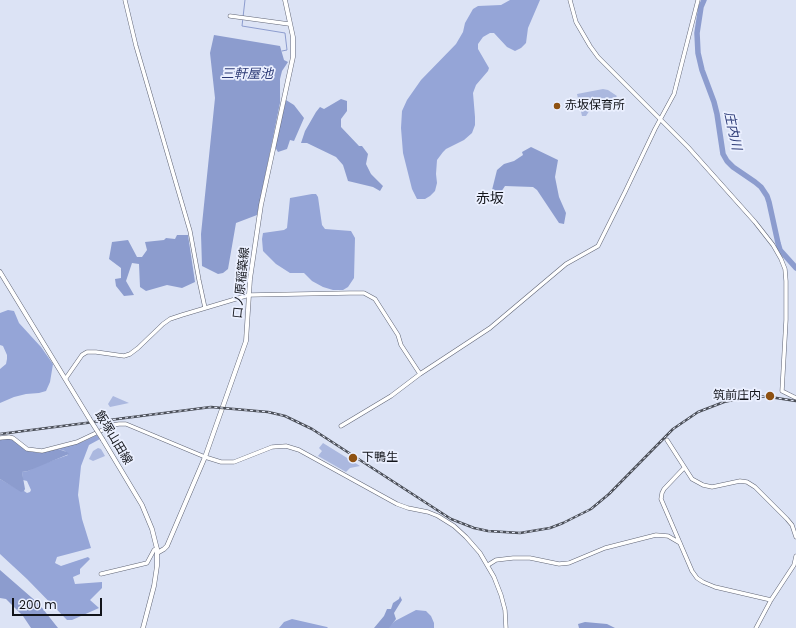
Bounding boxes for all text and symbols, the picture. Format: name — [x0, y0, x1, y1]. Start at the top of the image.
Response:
water label: 三軒屋池 — [221, 67, 273, 83]
place label: 赤坂保育所 — [565, 99, 625, 113]
marker: 赤坂保育所 — [552, 101, 562, 111]
water label: 庄内川 — [720, 110, 744, 152]
district label: 赤坂 — [476, 191, 504, 207]
street label: 口ノ原稲築線 — [231, 246, 253, 320]
place label: 筑前庄内 — [713, 389, 761, 403]
marker: 筑前庄内 — [764, 390, 776, 402]
street label: 飯塚山田線 — [91, 409, 135, 467]
place label: 下鴨生 — [362, 451, 398, 465]
marker: 下鴨生 — [347, 452, 359, 464]
scale bar — [14, 590, 104, 616]
text: 200 m — [19, 596, 57, 613]

